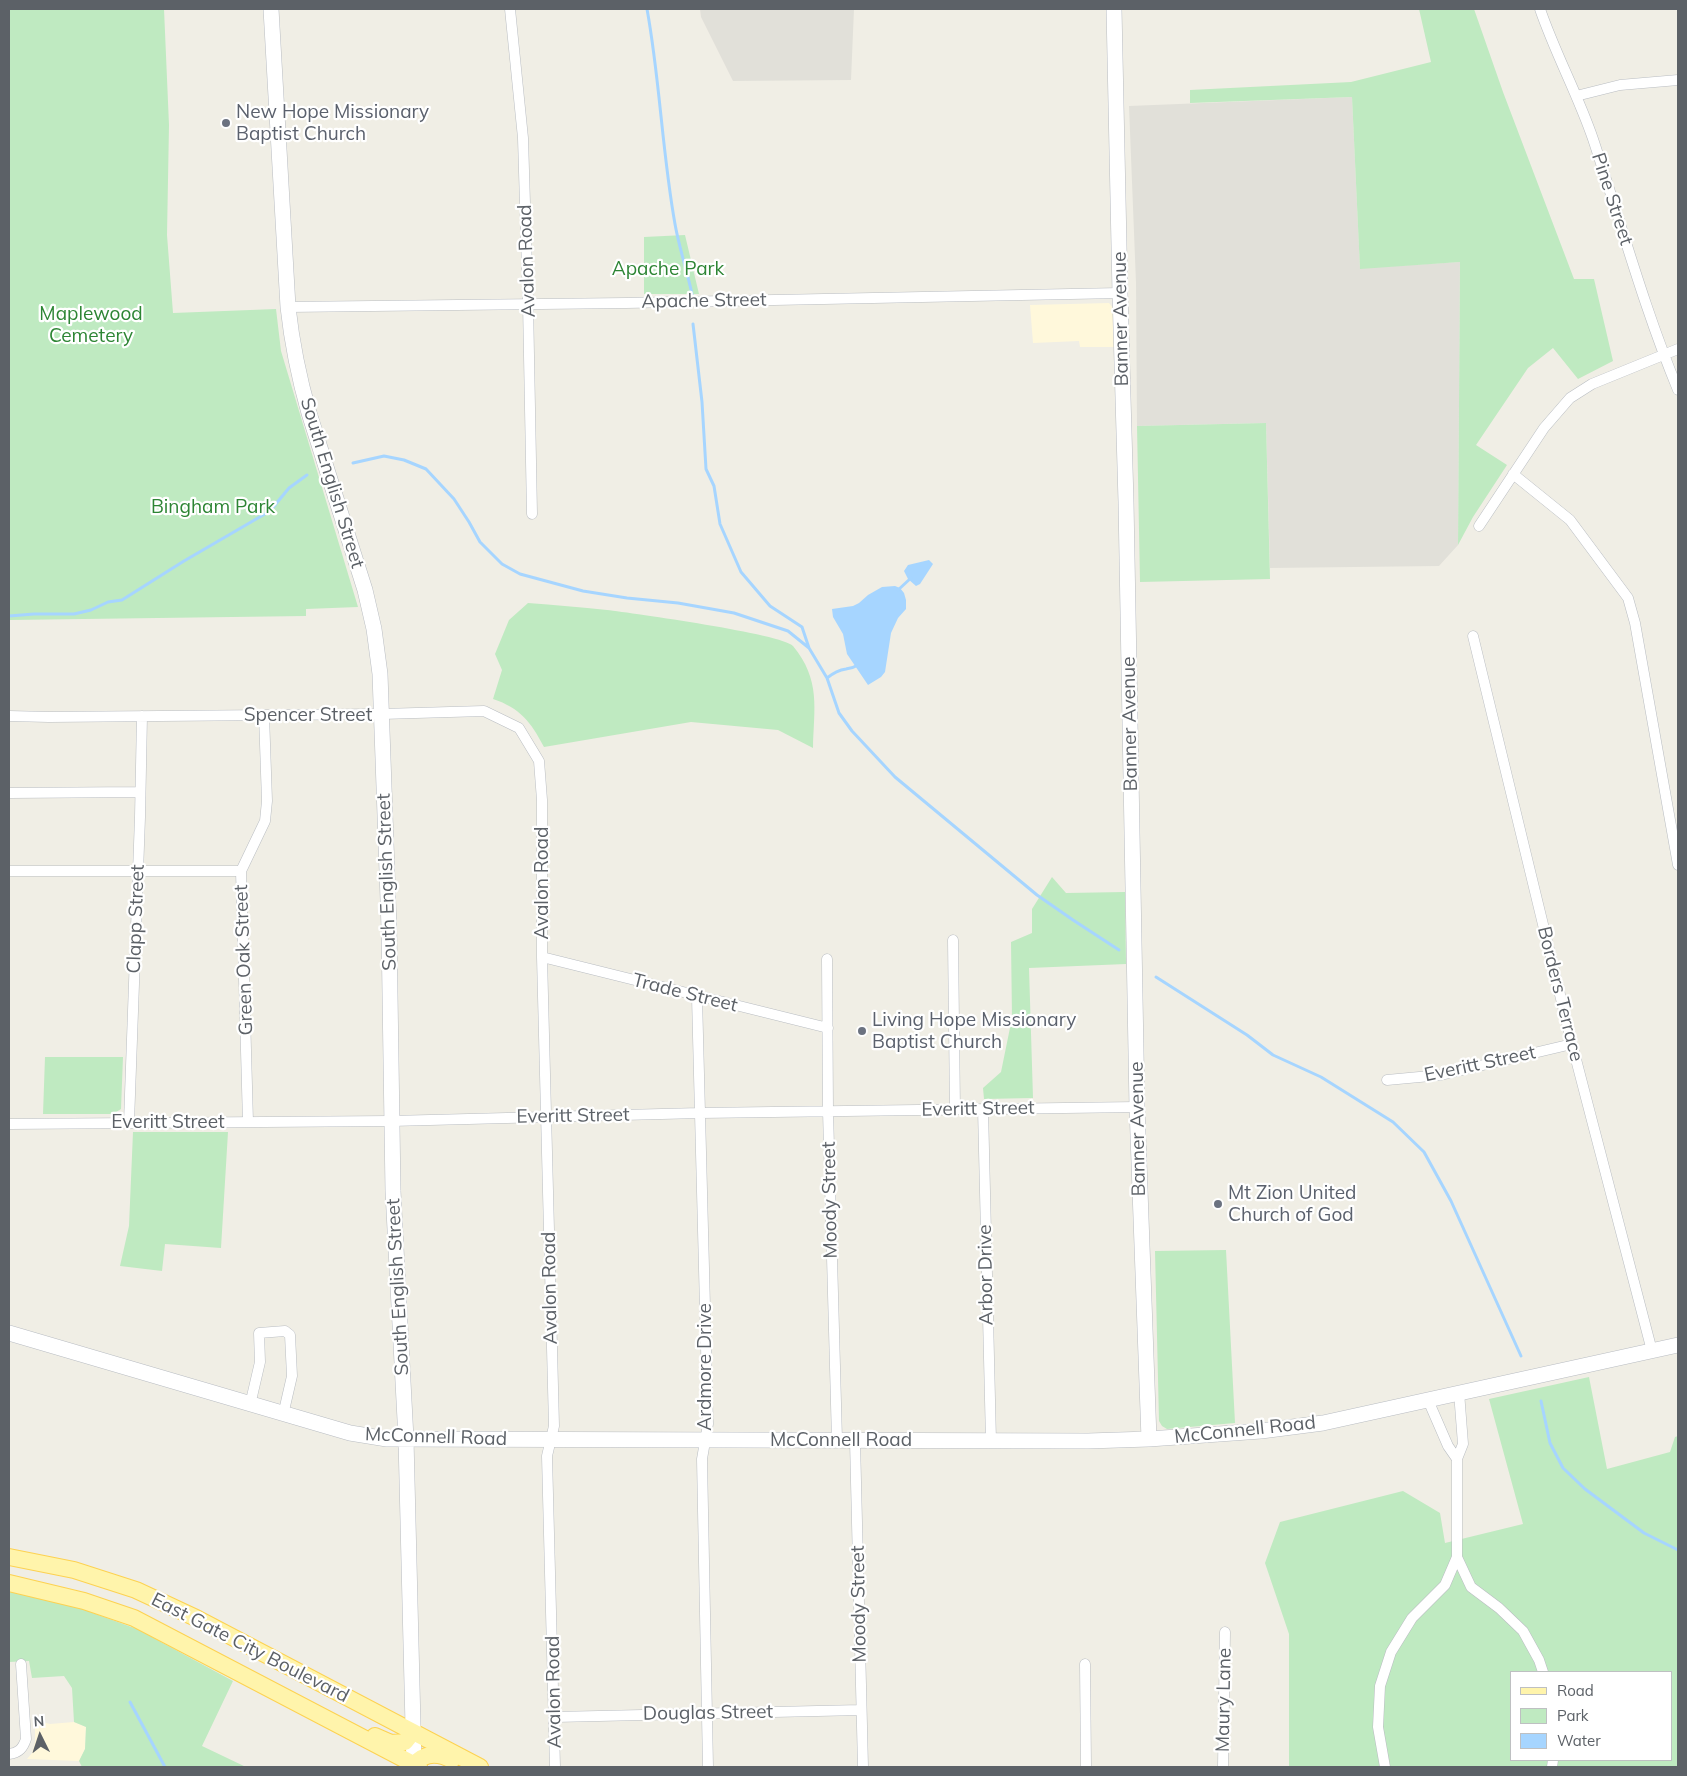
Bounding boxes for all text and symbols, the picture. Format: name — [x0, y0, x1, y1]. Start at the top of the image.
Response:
place label: New Hope Missionary Baptist Church — [236, 101, 429, 145]
marker: New Hope Missionary Baptist Church — [220, 117, 232, 129]
street label: Pine Street — [1586, 150, 1638, 248]
street label: Avalon Road — [514, 204, 540, 318]
street label: Banner Avenue — [1108, 251, 1134, 387]
park label: Apache Park — [612, 258, 724, 280]
street label: Apache Street — [641, 289, 767, 313]
park label: Maplewood Cemetery — [39, 303, 143, 347]
street label: South English Street — [295, 395, 369, 571]
park label: Bingham Park — [151, 496, 275, 518]
street label: Banner Avenue — [1117, 656, 1143, 792]
street label: Spencer Street — [244, 704, 372, 726]
street label: South English Street — [373, 793, 401, 971]
street label: Avalon Road — [531, 827, 553, 939]
street label: Clapp Street — [123, 864, 149, 974]
street label: Green Oak Street — [230, 884, 258, 1036]
street label: Borders Terrace — [1532, 924, 1588, 1064]
street label: Trade Street — [630, 969, 740, 1017]
place label: Living Hope Missionary Baptist Church — [872, 1009, 1076, 1053]
marker: Living Hope Missionary Baptist Church — [856, 1025, 868, 1037]
street label: Everitt Street — [1422, 1041, 1538, 1087]
street label: Banner Avenue — [1125, 1061, 1151, 1197]
street label: Everitt Street — [921, 1097, 1035, 1121]
street label: Everitt Street — [516, 1104, 630, 1128]
street label: Everitt Street — [111, 1111, 225, 1133]
street label: Moody Street — [818, 1141, 842, 1259]
place label: Mt Zion United Church of God — [1228, 1182, 1357, 1226]
street label: South English Street — [382, 1198, 414, 1376]
marker: Mt Zion United Church of God — [1212, 1198, 1224, 1210]
street label: Arbor Drive — [974, 1224, 998, 1326]
street label: Avalon Road — [538, 1231, 562, 1345]
street label: Ardmore Drive — [694, 1303, 716, 1431]
street label: McConnell Road — [1173, 1411, 1317, 1449]
street label: McConnell Road — [365, 1423, 507, 1451]
street label: McConnell Road — [770, 1429, 912, 1451]
street label: Moody Street — [847, 1545, 871, 1663]
street label: East Gate City Boulevard — [147, 1588, 353, 1708]
street label: Avalon Road — [542, 1635, 566, 1749]
street label: Maury Lane — [1212, 1648, 1236, 1752]
legend — [1510, 1671, 1672, 1761]
text: Road — [1557, 1681, 1594, 1700]
street label: Douglas Street — [643, 1700, 773, 1726]
text: Park — [1557, 1706, 1589, 1725]
north arrow — [15, 1711, 65, 1761]
text: N — [33, 1712, 45, 1730]
text: Water — [1557, 1731, 1601, 1750]

